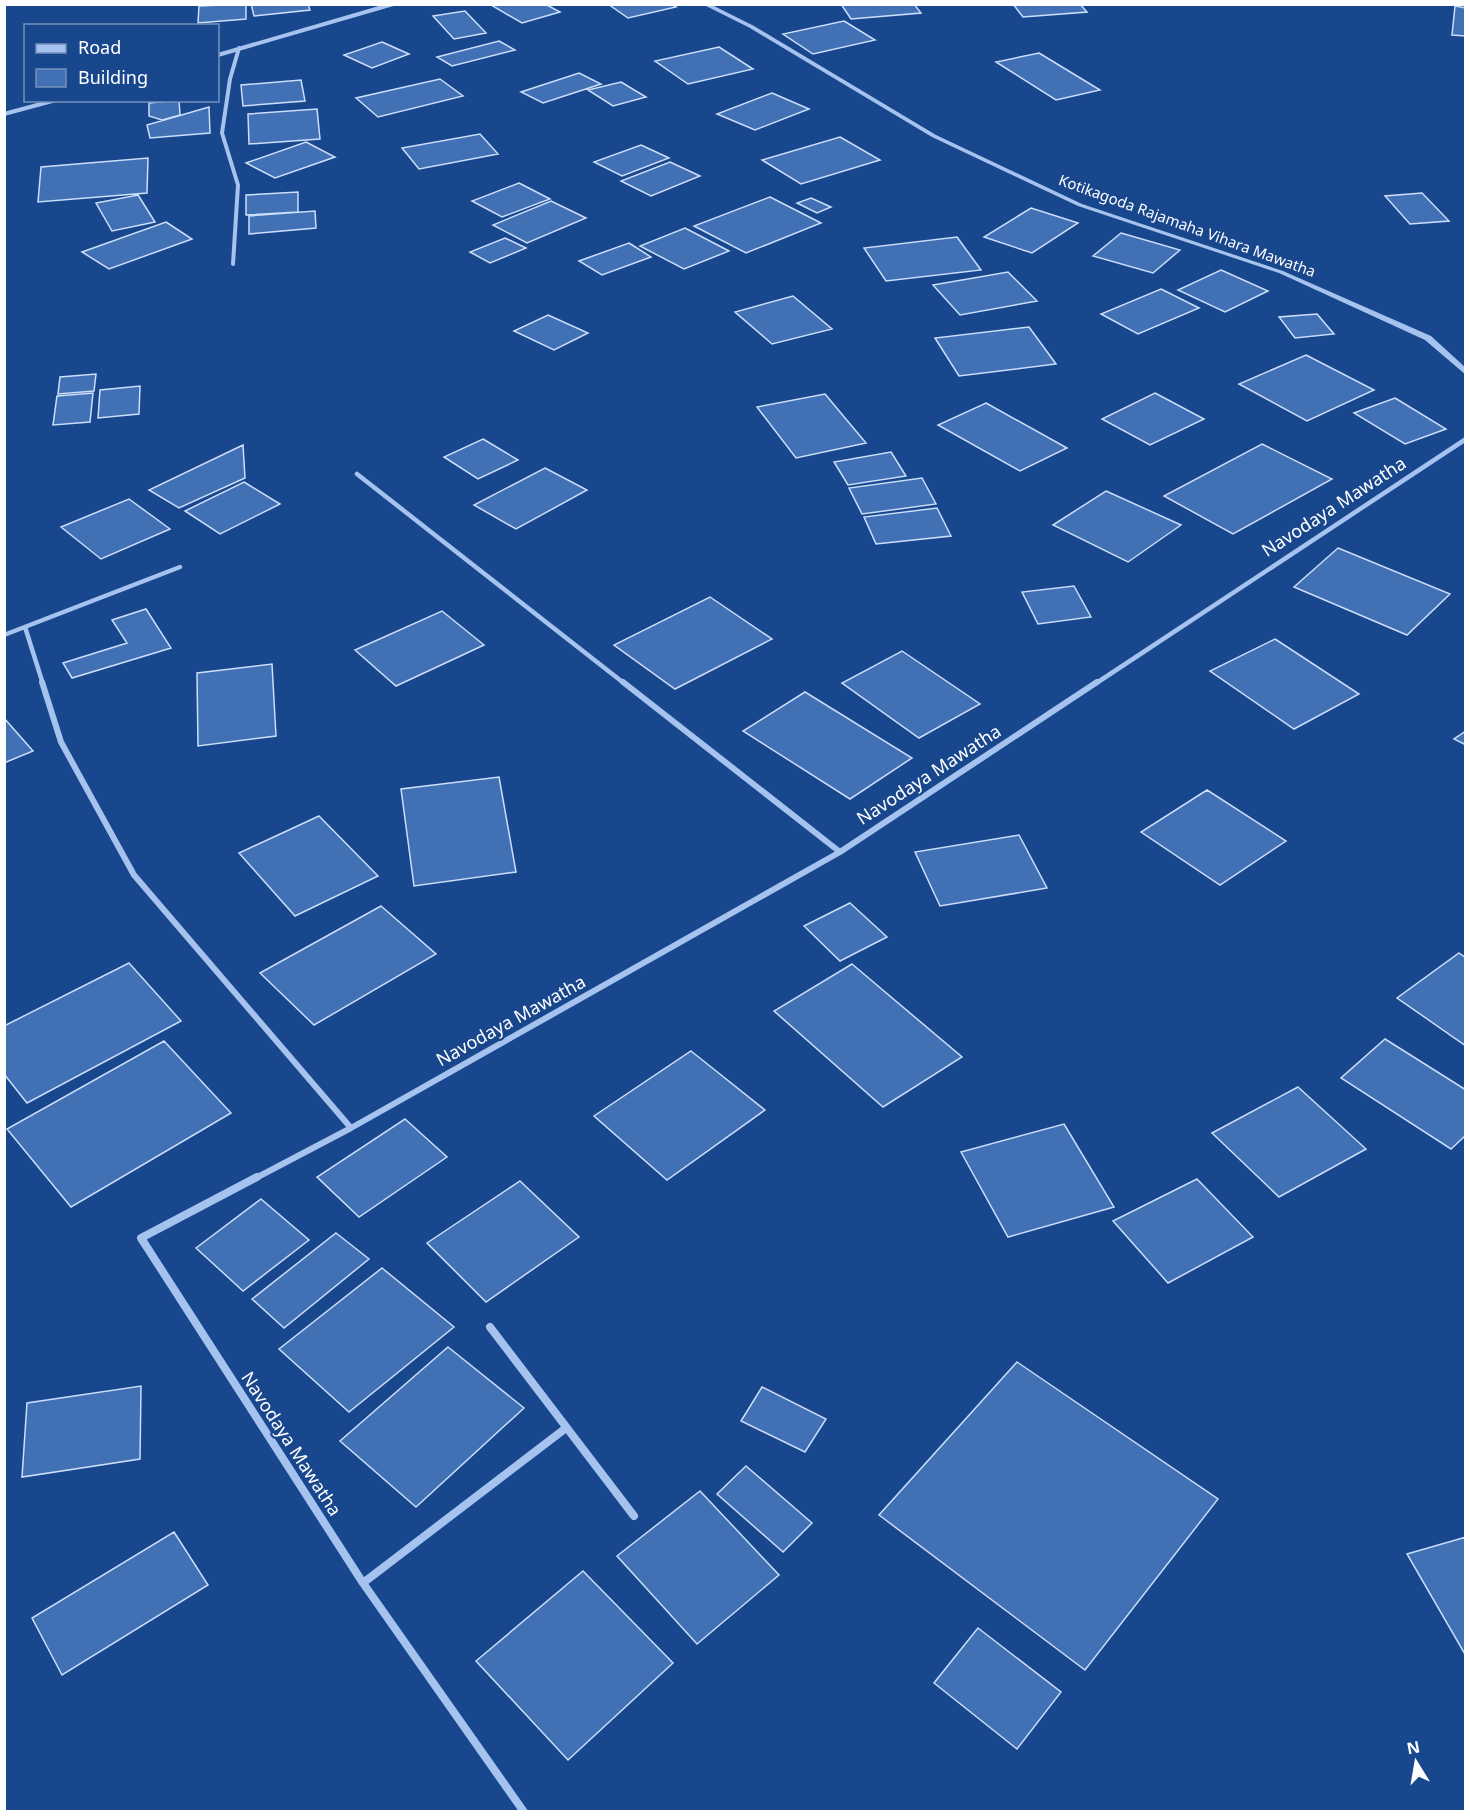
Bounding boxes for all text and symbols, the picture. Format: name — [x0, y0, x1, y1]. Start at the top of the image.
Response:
legend — [24, 24, 219, 102]
text: Road — [78, 35, 121, 59]
text: Building — [78, 65, 148, 89]
street label: Kotikagoda Rajamaha Vihara Mawatha — [1056, 169, 1319, 281]
street label: Navodaya Mawatha — [1257, 451, 1410, 562]
street label: Navodaya Mawatha — [852, 719, 1005, 830]
street label: Navodaya Mawatha — [432, 969, 590, 1071]
street label: Navodaya Mawatha — [236, 1367, 347, 1520]
north arrow — [1386, 1732, 1446, 1792]
text: N — [1405, 1735, 1422, 1759]

